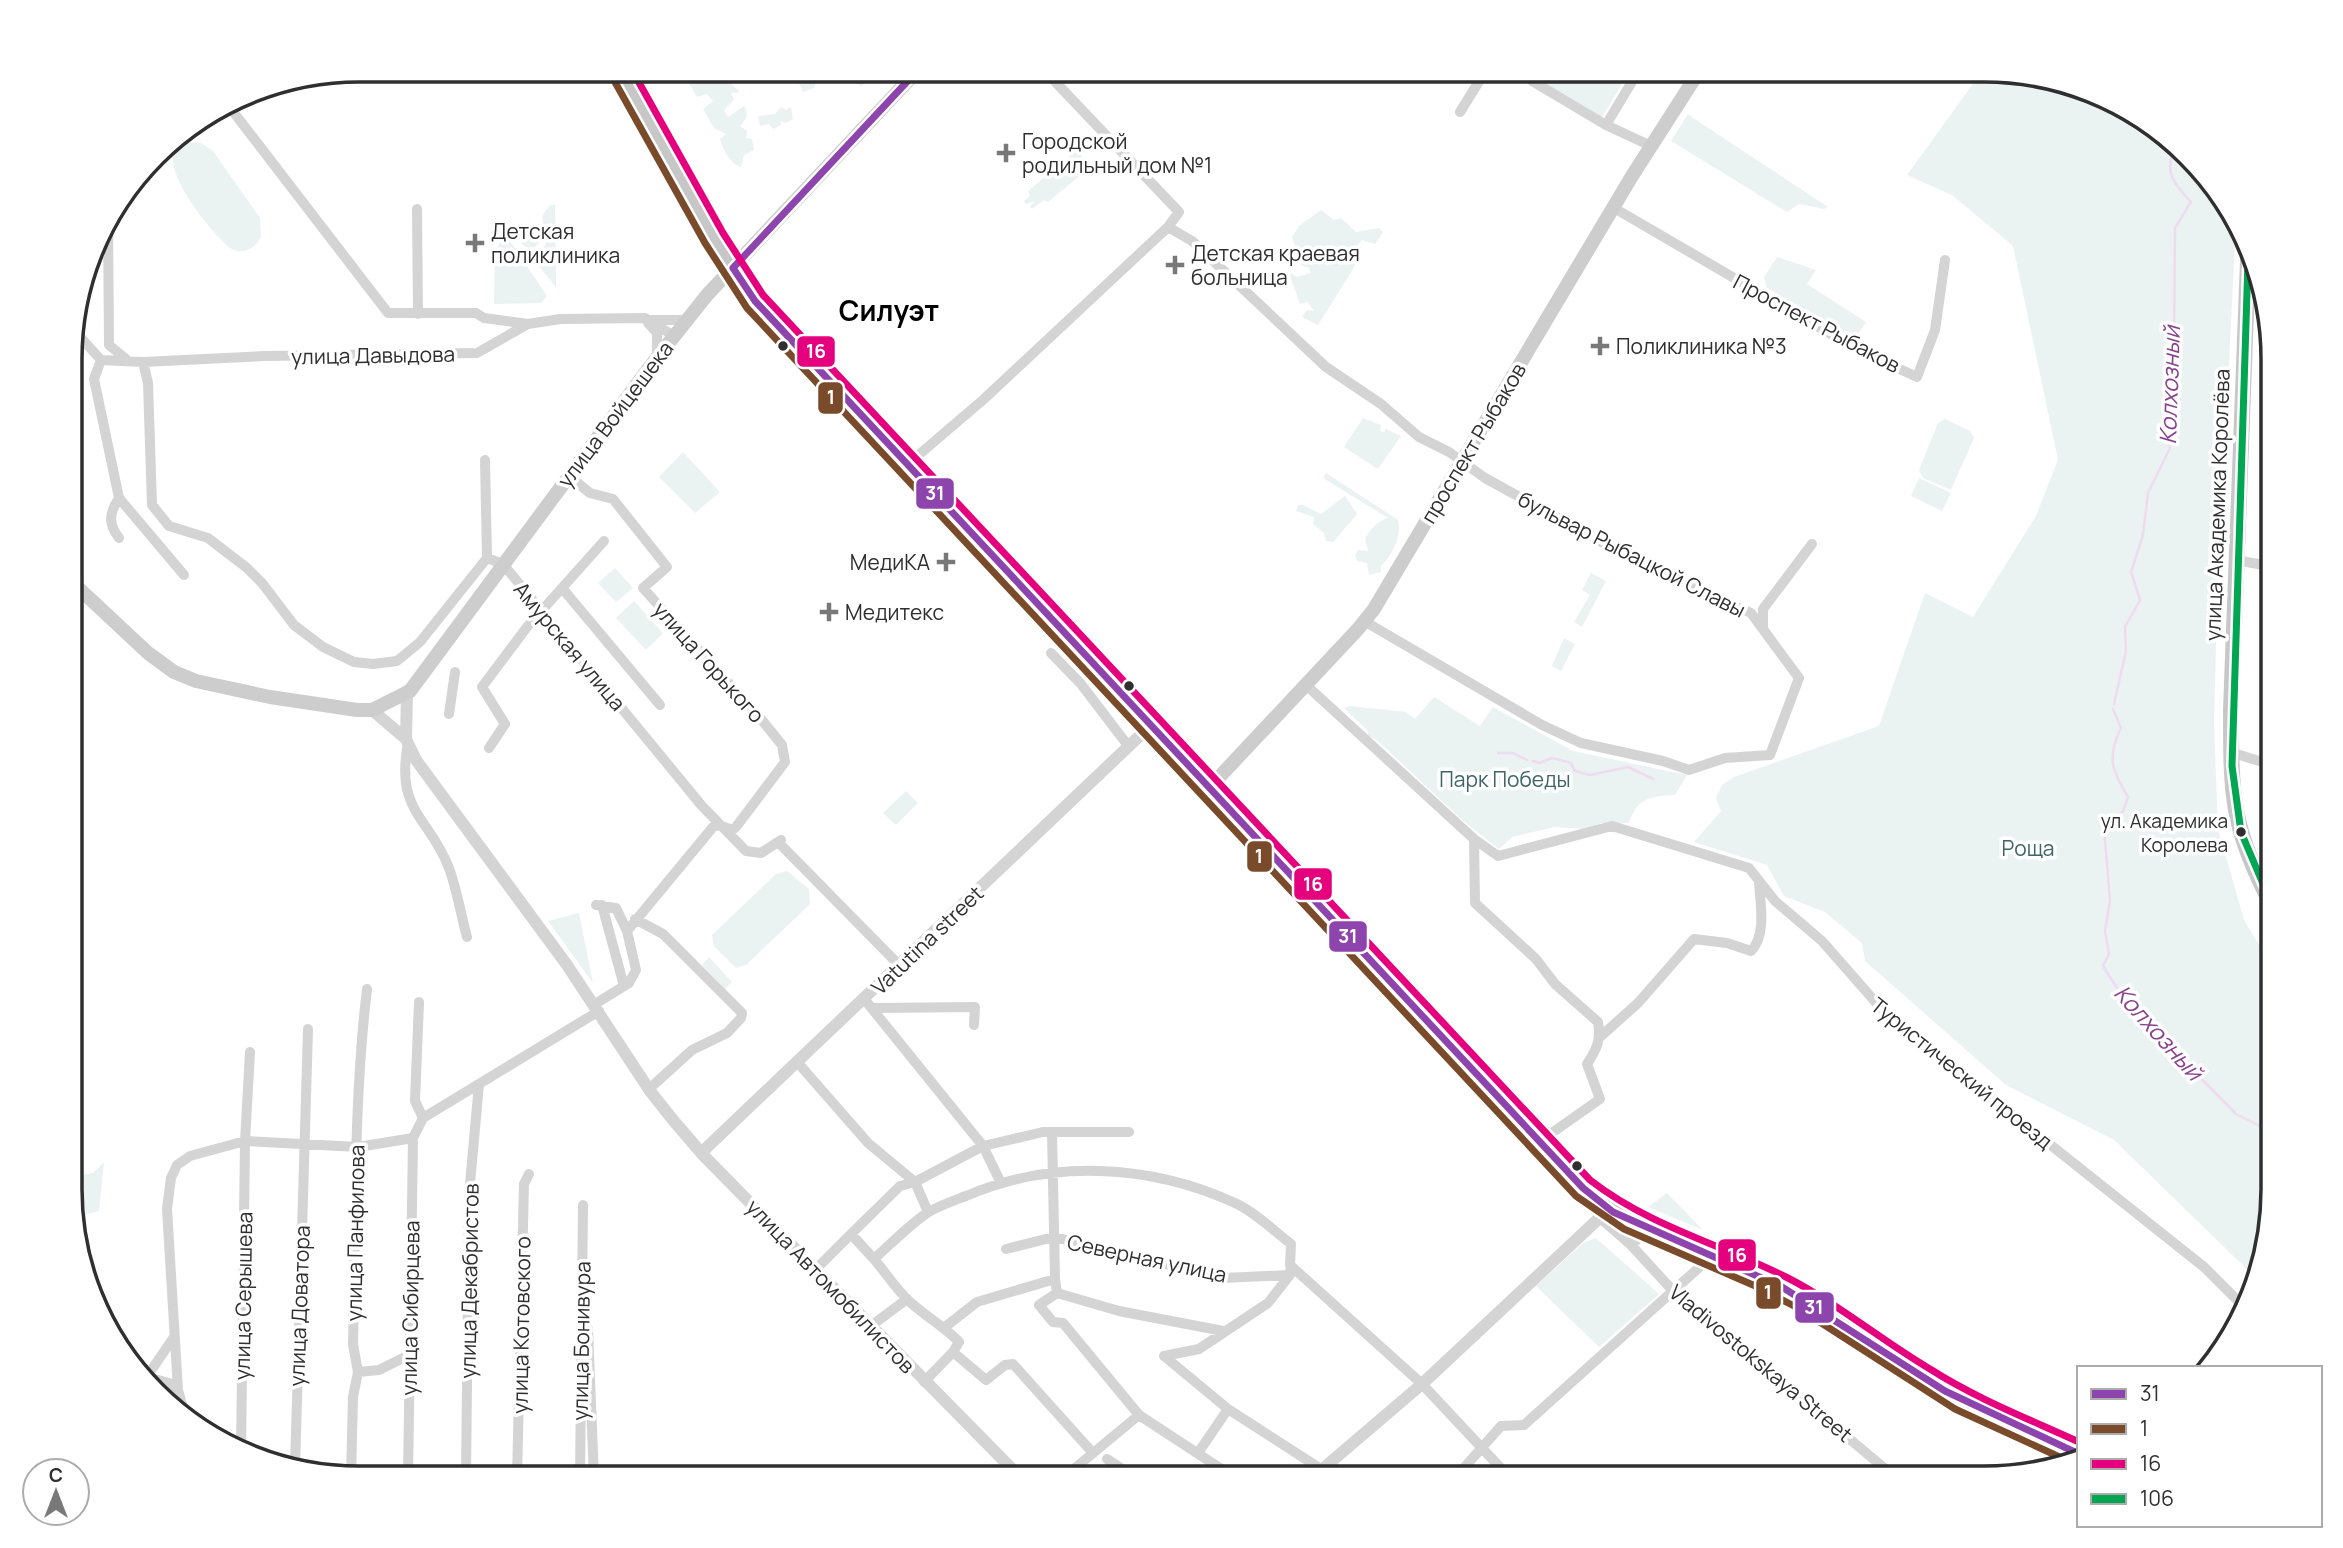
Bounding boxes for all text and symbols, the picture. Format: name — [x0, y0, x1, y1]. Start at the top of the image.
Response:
place label: Городской родильный дом №1 — [1022, 127, 1212, 179]
marker: Городской родильный дом №1 — [996, 143, 1016, 163]
place label: Детская поликлиника — [491, 217, 620, 269]
marker: Детская поликлиника — [465, 233, 485, 253]
place label: Детская краевая больница — [1191, 239, 1360, 291]
marker: Детская краевая больница — [1165, 255, 1185, 275]
street label: Проспект Рыбаков — [1729, 267, 1905, 379]
district label: Силуэт — [839, 291, 939, 329]
water label: Колхозный — [2151, 323, 2187, 445]
place label: Поликлиника №3 — [1616, 332, 1787, 360]
street label: улица Войцешека — [551, 335, 679, 493]
line badge: 16 — [796, 335, 836, 368]
marker: Поликлиника №3 — [1590, 336, 1610, 356]
text: 16 — [806, 338, 826, 364]
unlabelled marker — [776, 339, 790, 353]
street label: улица Давыдова — [291, 340, 455, 370]
street label: проспект Рыбаков — [1414, 358, 1532, 528]
street label: улица Академика Королёва — [2198, 368, 2236, 642]
line badge: 1 — [817, 381, 844, 415]
text: 1 — [827, 384, 835, 410]
line badge: 31 — [915, 477, 955, 510]
text: 31 — [925, 480, 945, 506]
street label: бульвар Рыбацкой Славы — [1514, 484, 1750, 624]
place label: МедиКА — [850, 548, 930, 576]
marker: МедиКА — [936, 552, 956, 572]
street label: Амурская улица — [508, 576, 632, 716]
street label: улица Горького — [647, 596, 771, 728]
place label: Медитекс — [845, 598, 944, 626]
marker: Медитекс — [819, 602, 839, 622]
unlabelled marker — [1122, 679, 1136, 693]
park label: Парк Победы — [1439, 765, 1571, 793]
place label: ул. Академика Королева — [2101, 808, 2228, 858]
marker: ул. Академика Королева — [2234, 825, 2248, 839]
park label: Роща — [2002, 834, 2054, 862]
line badge: 1 — [1246, 840, 1273, 873]
text: 1 — [1255, 843, 1263, 869]
line badge: 16 — [1293, 867, 1333, 901]
text: 16 — [1303, 871, 1323, 897]
street label: Vatutina street — [865, 879, 989, 1001]
line badge: 31 — [1328, 920, 1368, 953]
text: 31 — [1338, 923, 1358, 949]
water label: Колхозный — [2108, 977, 2212, 1088]
street label: Туристический проезд — [1865, 991, 2059, 1155]
street label: улица Панфилова — [339, 1144, 371, 1322]
unlabelled marker — [1570, 1159, 1584, 1173]
street label: улица Декабристов — [453, 1183, 485, 1379]
street label: улица Автомобилистов — [741, 1193, 921, 1379]
street label: улица Серышева — [228, 1212, 258, 1380]
street label: улица Сибирцева — [394, 1220, 426, 1396]
street label: улица Доватора — [282, 1225, 316, 1387]
street label: Северная улица — [1065, 1227, 1229, 1289]
street label: улица Котовского — [505, 1236, 537, 1414]
line badge: 16 — [1717, 1238, 1757, 1272]
text: 16 — [1727, 1242, 1747, 1268]
street label: улица Бонивура — [566, 1261, 596, 1421]
line badge: 1 — [1755, 1276, 1782, 1310]
street label: Vladivostokskaya Street — [1663, 1278, 1859, 1448]
text: 1 — [1764, 1279, 1772, 1305]
line badge: 31 — [1794, 1291, 1835, 1324]
text: 31 — [1804, 1294, 1824, 1320]
legend — [2077, 1366, 2322, 1527]
text: 31 — [2140, 1379, 2160, 1407]
text: 1 — [2140, 1414, 2148, 1442]
text: 16 — [2140, 1449, 2161, 1477]
north arrow — [21, 1457, 91, 1527]
text: С — [49, 1462, 63, 1488]
text: 106 — [2140, 1484, 2174, 1512]

